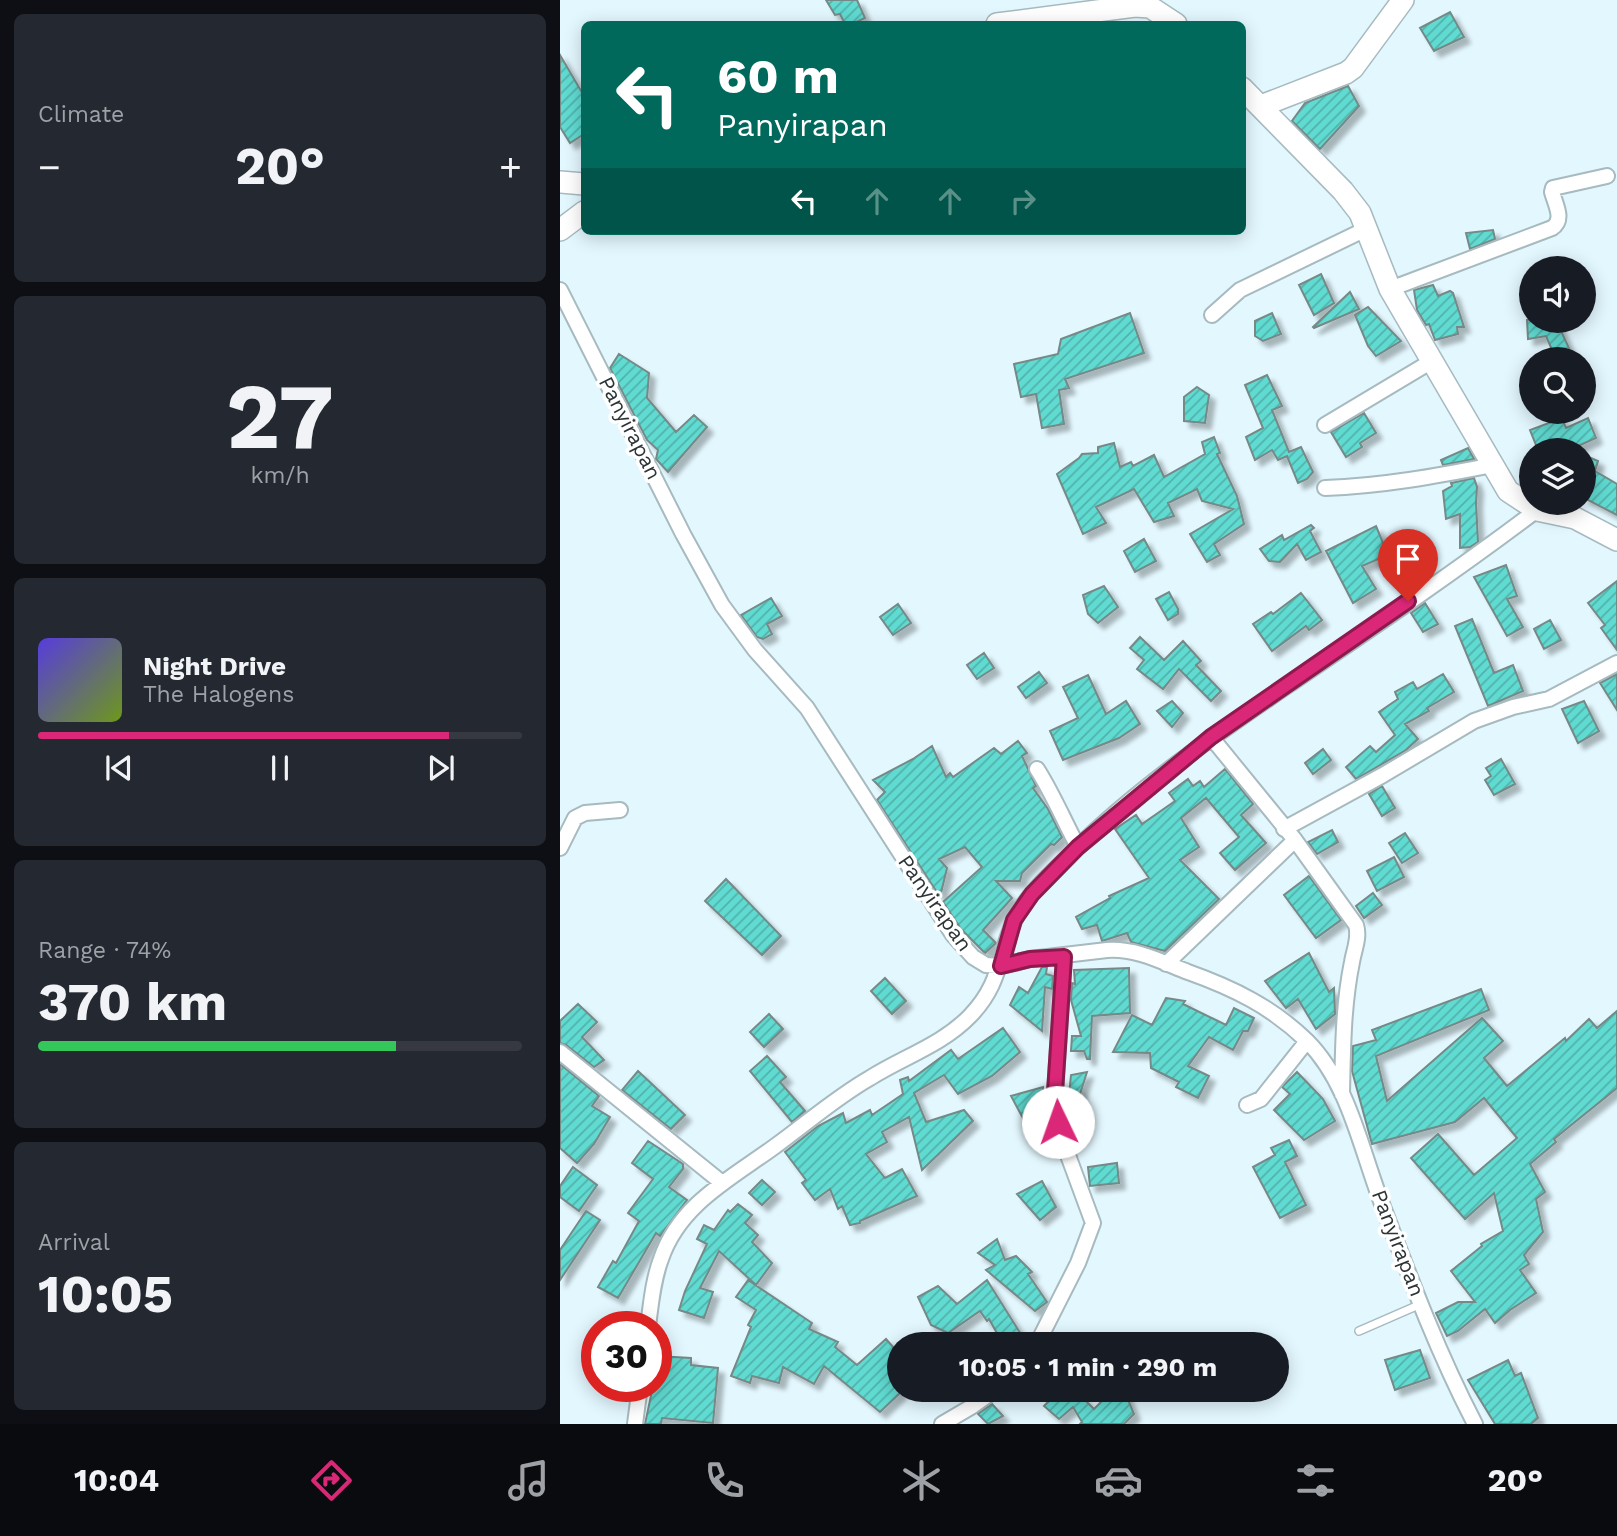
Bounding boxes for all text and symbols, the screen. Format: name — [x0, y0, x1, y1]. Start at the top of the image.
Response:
text: 60 m — [717, 47, 839, 105]
icon: left — [602, 49, 693, 140]
text: Climate — [38, 101, 124, 128]
text: Panyirapan — [717, 106, 888, 144]
text: 20° — [235, 136, 325, 197]
text: − — [38, 145, 61, 189]
text: + — [499, 145, 522, 189]
icon: left — [785, 182, 823, 220]
icon: ahead — [858, 182, 896, 220]
icon: ahead — [931, 182, 969, 220]
icon: right — [1004, 182, 1042, 220]
map controls — [1519, 256, 1596, 515]
button: sound — [1519, 256, 1596, 333]
button: search — [1519, 347, 1596, 424]
text: 27 — [226, 363, 334, 470]
street label: Panyirapan — [594, 372, 667, 483]
button: layers — [1519, 438, 1596, 515]
text: km/h — [250, 462, 310, 489]
pin — [1378, 529, 1438, 601]
icon: arrive — [1389, 540, 1427, 578]
text: Night Drive — [143, 651, 286, 681]
text: The Halogens — [143, 681, 294, 708]
icon: previous — [100, 749, 138, 787]
icon: pause — [261, 749, 299, 787]
icon: next — [422, 749, 460, 787]
street label: Panyirapan — [893, 850, 978, 956]
text: Range · 74% — [38, 937, 171, 964]
text: 370 km — [38, 972, 227, 1033]
position arrow — [1021, 1085, 1095, 1159]
street label: Panyirapan — [1367, 1186, 1430, 1300]
text: Arrival — [38, 1229, 110, 1256]
text: 10:05 — [38, 1264, 173, 1325]
speed limit sign: 30 — [581, 1311, 672, 1402]
text: 10:05 · 1 min · 290 m — [959, 1352, 1217, 1382]
icon: directions — [307, 1456, 356, 1505]
icon: music — [504, 1456, 553, 1505]
icon: phone — [700, 1456, 749, 1505]
icon: climate — [897, 1456, 946, 1505]
icon: car — [1094, 1456, 1143, 1505]
icon: filters — [1291, 1456, 1340, 1505]
text: 10:04 — [74, 1461, 159, 1499]
text: 20° — [1487, 1461, 1543, 1499]

